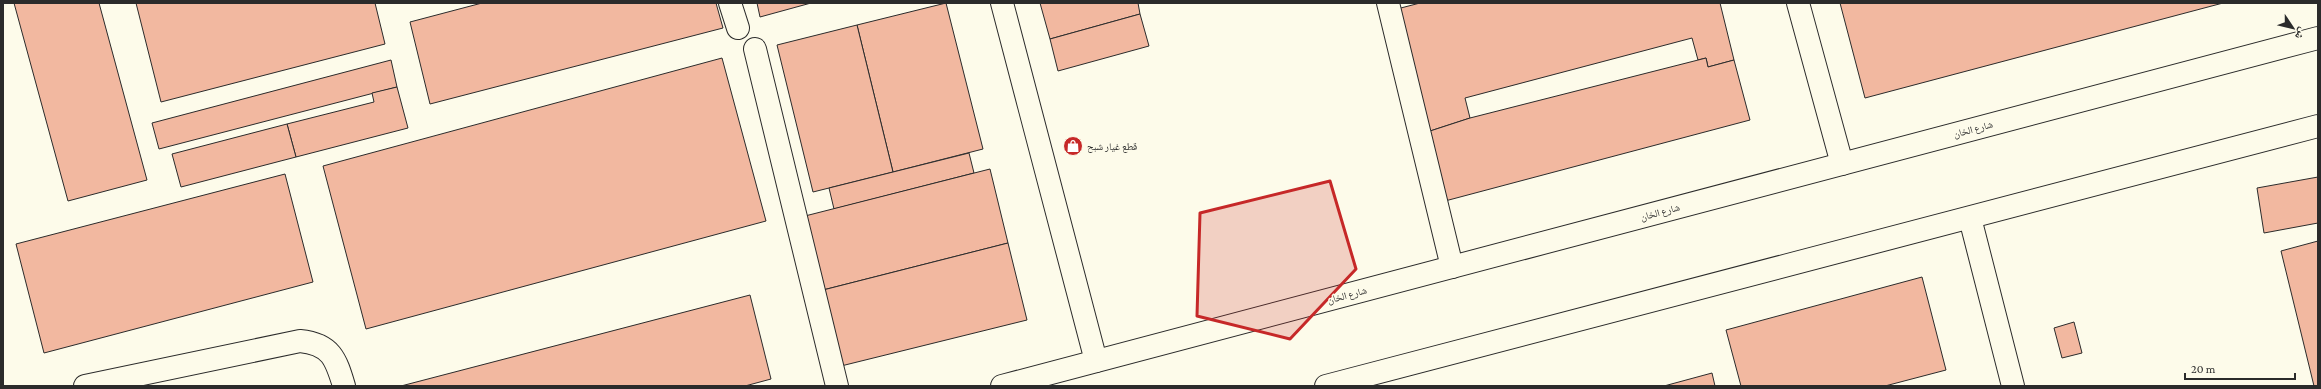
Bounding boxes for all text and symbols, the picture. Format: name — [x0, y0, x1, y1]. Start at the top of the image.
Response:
north arrow — [2273, 8, 2313, 48]
text: ش — [2291, 24, 2309, 42]
street label: شارع الخان — [1952, 118, 1995, 141]
shop icon: قطع غيار شبح — [1062, 135, 1084, 157]
place label: قطع غيار شبح — [1087, 141, 1137, 153]
street label: شارع الخان — [1639, 201, 1682, 224]
street label: شارع الخان — [1326, 284, 1369, 307]
scale bar — [2185, 355, 2295, 381]
text: 20 m — [2191, 362, 2216, 376]

